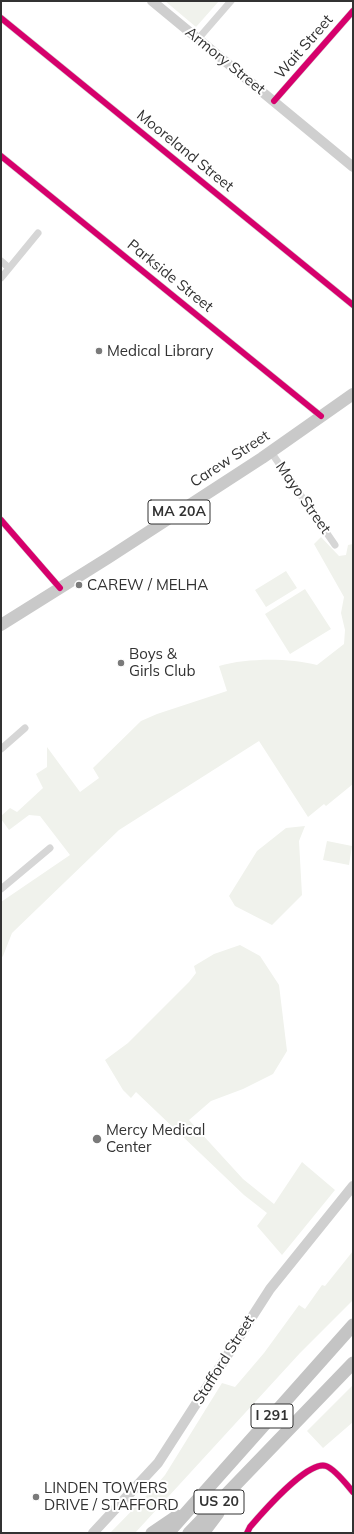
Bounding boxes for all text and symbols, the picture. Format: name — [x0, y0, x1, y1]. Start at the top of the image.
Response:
street label: Wait Street — [271, 11, 337, 83]
street label: Armory Street — [181, 23, 269, 99]
street label: Mooreland Street — [133, 106, 237, 196]
street label: Parkside Street — [124, 236, 216, 316]
place label: Medical Library — [107, 342, 213, 360]
marker: Medical Library — [94, 346, 104, 356]
street label: Carew Street — [187, 427, 273, 491]
street label: Mayo Street — [272, 459, 334, 537]
road number: MA 20A — [148, 500, 210, 524]
place label: CAREW / MELHA — [87, 576, 208, 594]
marker: CAREW / MELHA — [74, 580, 84, 590]
place label: Boys & Girls Club — [129, 645, 195, 680]
marker: Boys & Girls Club — [116, 658, 126, 668]
place label: Mercy Medical Center — [106, 1121, 205, 1156]
marker: Mercy Medical Center — [91, 1133, 103, 1145]
street label: Stafford Street — [189, 1312, 259, 1408]
road number: I 291 — [251, 1404, 293, 1428]
place label: LINDEN TOWERS DRIVE / STAFFORD — [44, 1479, 179, 1514]
road number: US 20 — [194, 1490, 244, 1514]
marker: LINDEN TOWERS DRIVE / STAFFORD — [31, 1492, 41, 1502]

